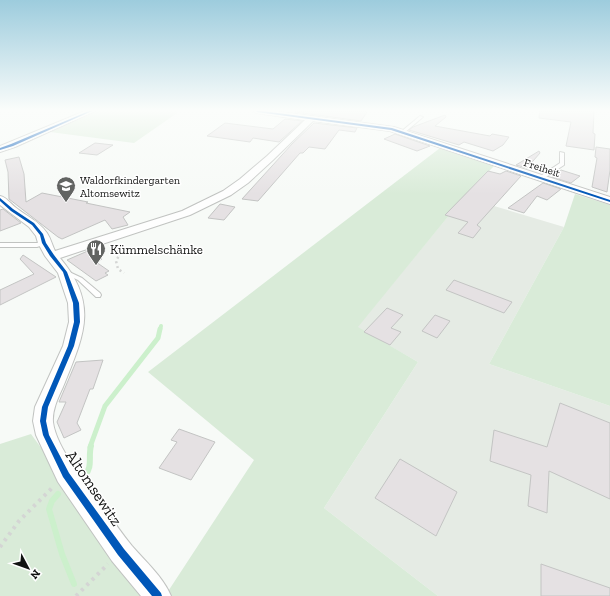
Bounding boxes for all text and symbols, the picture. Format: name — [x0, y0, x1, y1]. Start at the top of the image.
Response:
street label: Freiheit — [522, 156, 563, 180]
place label: Waldorfkindergarten Altomsewitz — [80, 174, 181, 200]
school or university icon: Waldorfkindergarten Altomsewitz — [55, 175, 77, 203]
restaurant icon: Kümmelschänke — [85, 238, 107, 266]
place label: Kümmelschänke — [110, 242, 203, 257]
street label: Altomsewitz — [62, 447, 126, 529]
north arrow — [8, 548, 48, 588]
text: N — [27, 567, 43, 582]

